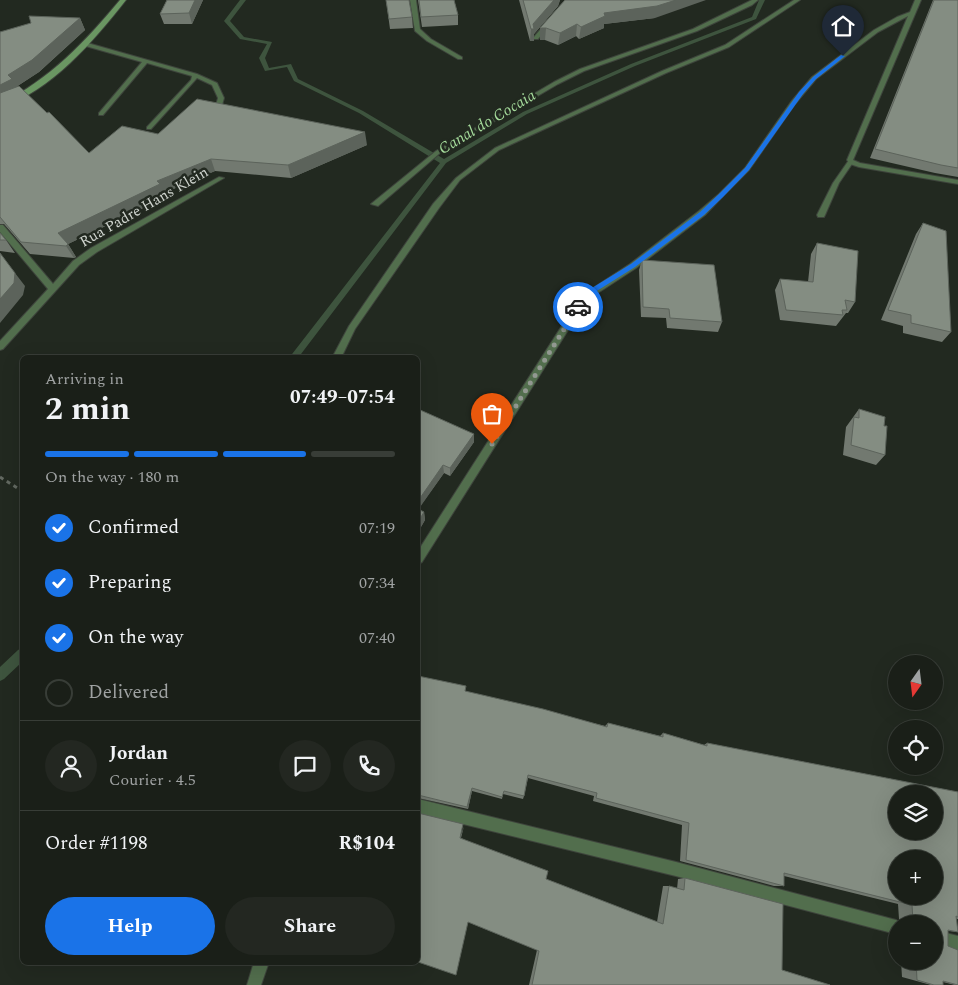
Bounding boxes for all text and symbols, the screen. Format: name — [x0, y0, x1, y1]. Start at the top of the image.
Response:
pin — [822, 5, 864, 56]
icon: home — [829, 12, 857, 40]
water label: Canal do Cocaia — [434, 83, 540, 161]
street label: Rua Padre Hans Klein — [75, 161, 213, 253]
courier — [553, 282, 603, 332]
icon: car — [564, 293, 592, 321]
text: Arriving in — [45, 367, 124, 391]
text: 07:49–07:54 — [290, 383, 395, 412]
text: 2 min — [45, 385, 130, 434]
pin — [471, 393, 513, 444]
icon: bag — [478, 400, 506, 428]
text: On the way · 180 m — [45, 465, 179, 489]
text: Confirmed — [88, 513, 179, 542]
icon: check — [45, 514, 73, 542]
text: 07:19 — [359, 516, 395, 540]
text: Preparing — [88, 568, 172, 597]
icon: check — [45, 569, 73, 597]
text: 07:34 — [359, 571, 395, 595]
text: On the way — [88, 623, 184, 652]
icon: check — [45, 624, 73, 652]
text: 07:40 — [359, 626, 395, 650]
north arrow — [888, 655, 942, 710]
map controls — [888, 655, 943, 970]
text: Delivered — [88, 678, 169, 707]
button: locate — [888, 720, 943, 775]
text: Jordan — [109, 739, 168, 768]
button: person — [45, 740, 97, 792]
button: chat — [279, 740, 331, 792]
button: phone — [343, 740, 395, 792]
text: Courier · 4.5 — [109, 768, 196, 792]
button: layers — [888, 785, 943, 840]
text: Order #1198 — [45, 829, 148, 858]
text: R$104 — [339, 829, 395, 858]
button: + — [888, 850, 943, 905]
button: Help — [45, 897, 215, 955]
button: Share — [225, 897, 395, 955]
button: − — [888, 915, 943, 970]

